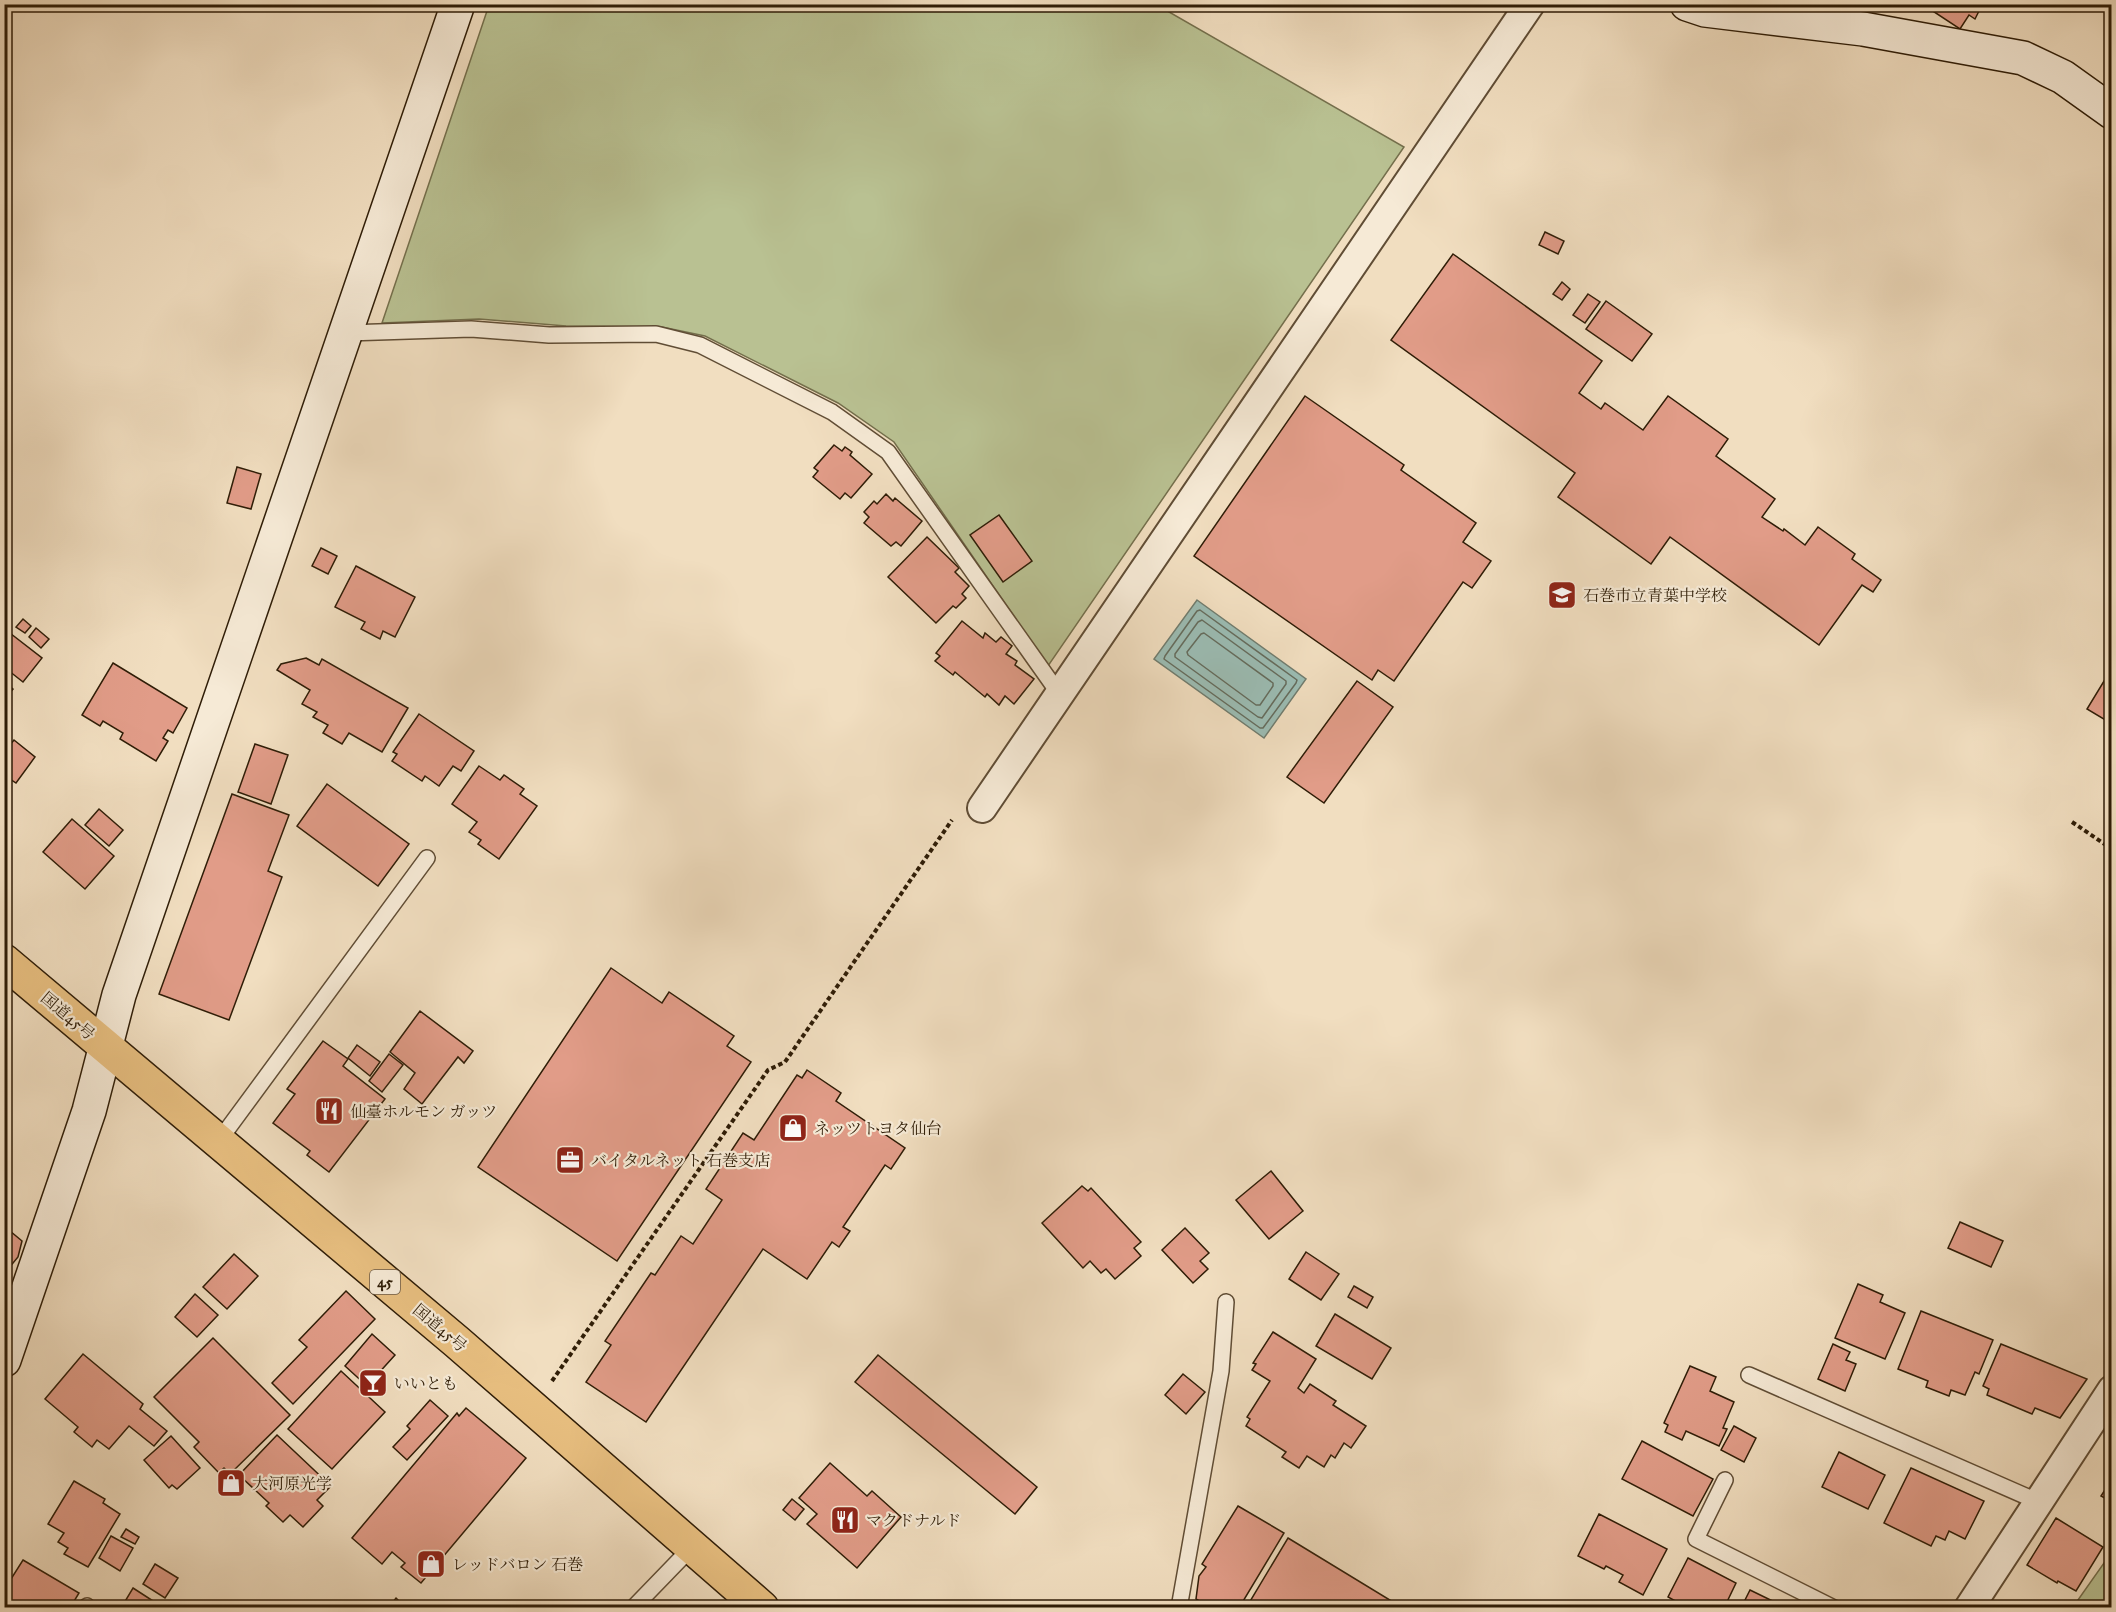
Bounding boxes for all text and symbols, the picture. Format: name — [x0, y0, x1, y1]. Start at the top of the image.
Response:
school or university icon: 石巻市立青葉中学校 — [1546, 579, 1578, 611]
place label: 石巻市立青葉中学校 — [1583, 586, 1727, 605]
street label: 国道45号 — [37, 988, 99, 1044]
restaurant icon: 仙臺ホルモン ガッツ — [313, 1095, 345, 1127]
place label: 仙臺ホルモン ガッツ — [350, 1102, 497, 1121]
shop icon: ネッツトヨタ仙台 — [777, 1112, 809, 1144]
place label: ネッツトヨタ仙台 — [814, 1119, 942, 1138]
office icon: バイタルネット 石巻支店 — [554, 1144, 586, 1176]
place label: バイタルネット 石巻支店 — [591, 1151, 770, 1170]
road number: 45 — [370, 1270, 400, 1294]
street label: 国道45号 — [409, 1300, 471, 1356]
bar icon: いいとも — [357, 1367, 389, 1399]
place label: いいとも — [394, 1374, 458, 1393]
shop icon: 大河原光学 — [215, 1467, 247, 1499]
place label: 大河原光学 — [252, 1474, 332, 1493]
restaurant icon: マクドナルド — [829, 1504, 861, 1536]
place label: マクドナルド — [866, 1511, 961, 1530]
shop icon: レッドバロン 石巻 — [415, 1548, 447, 1580]
place label: レッドバロン 石巻 — [452, 1555, 583, 1574]

